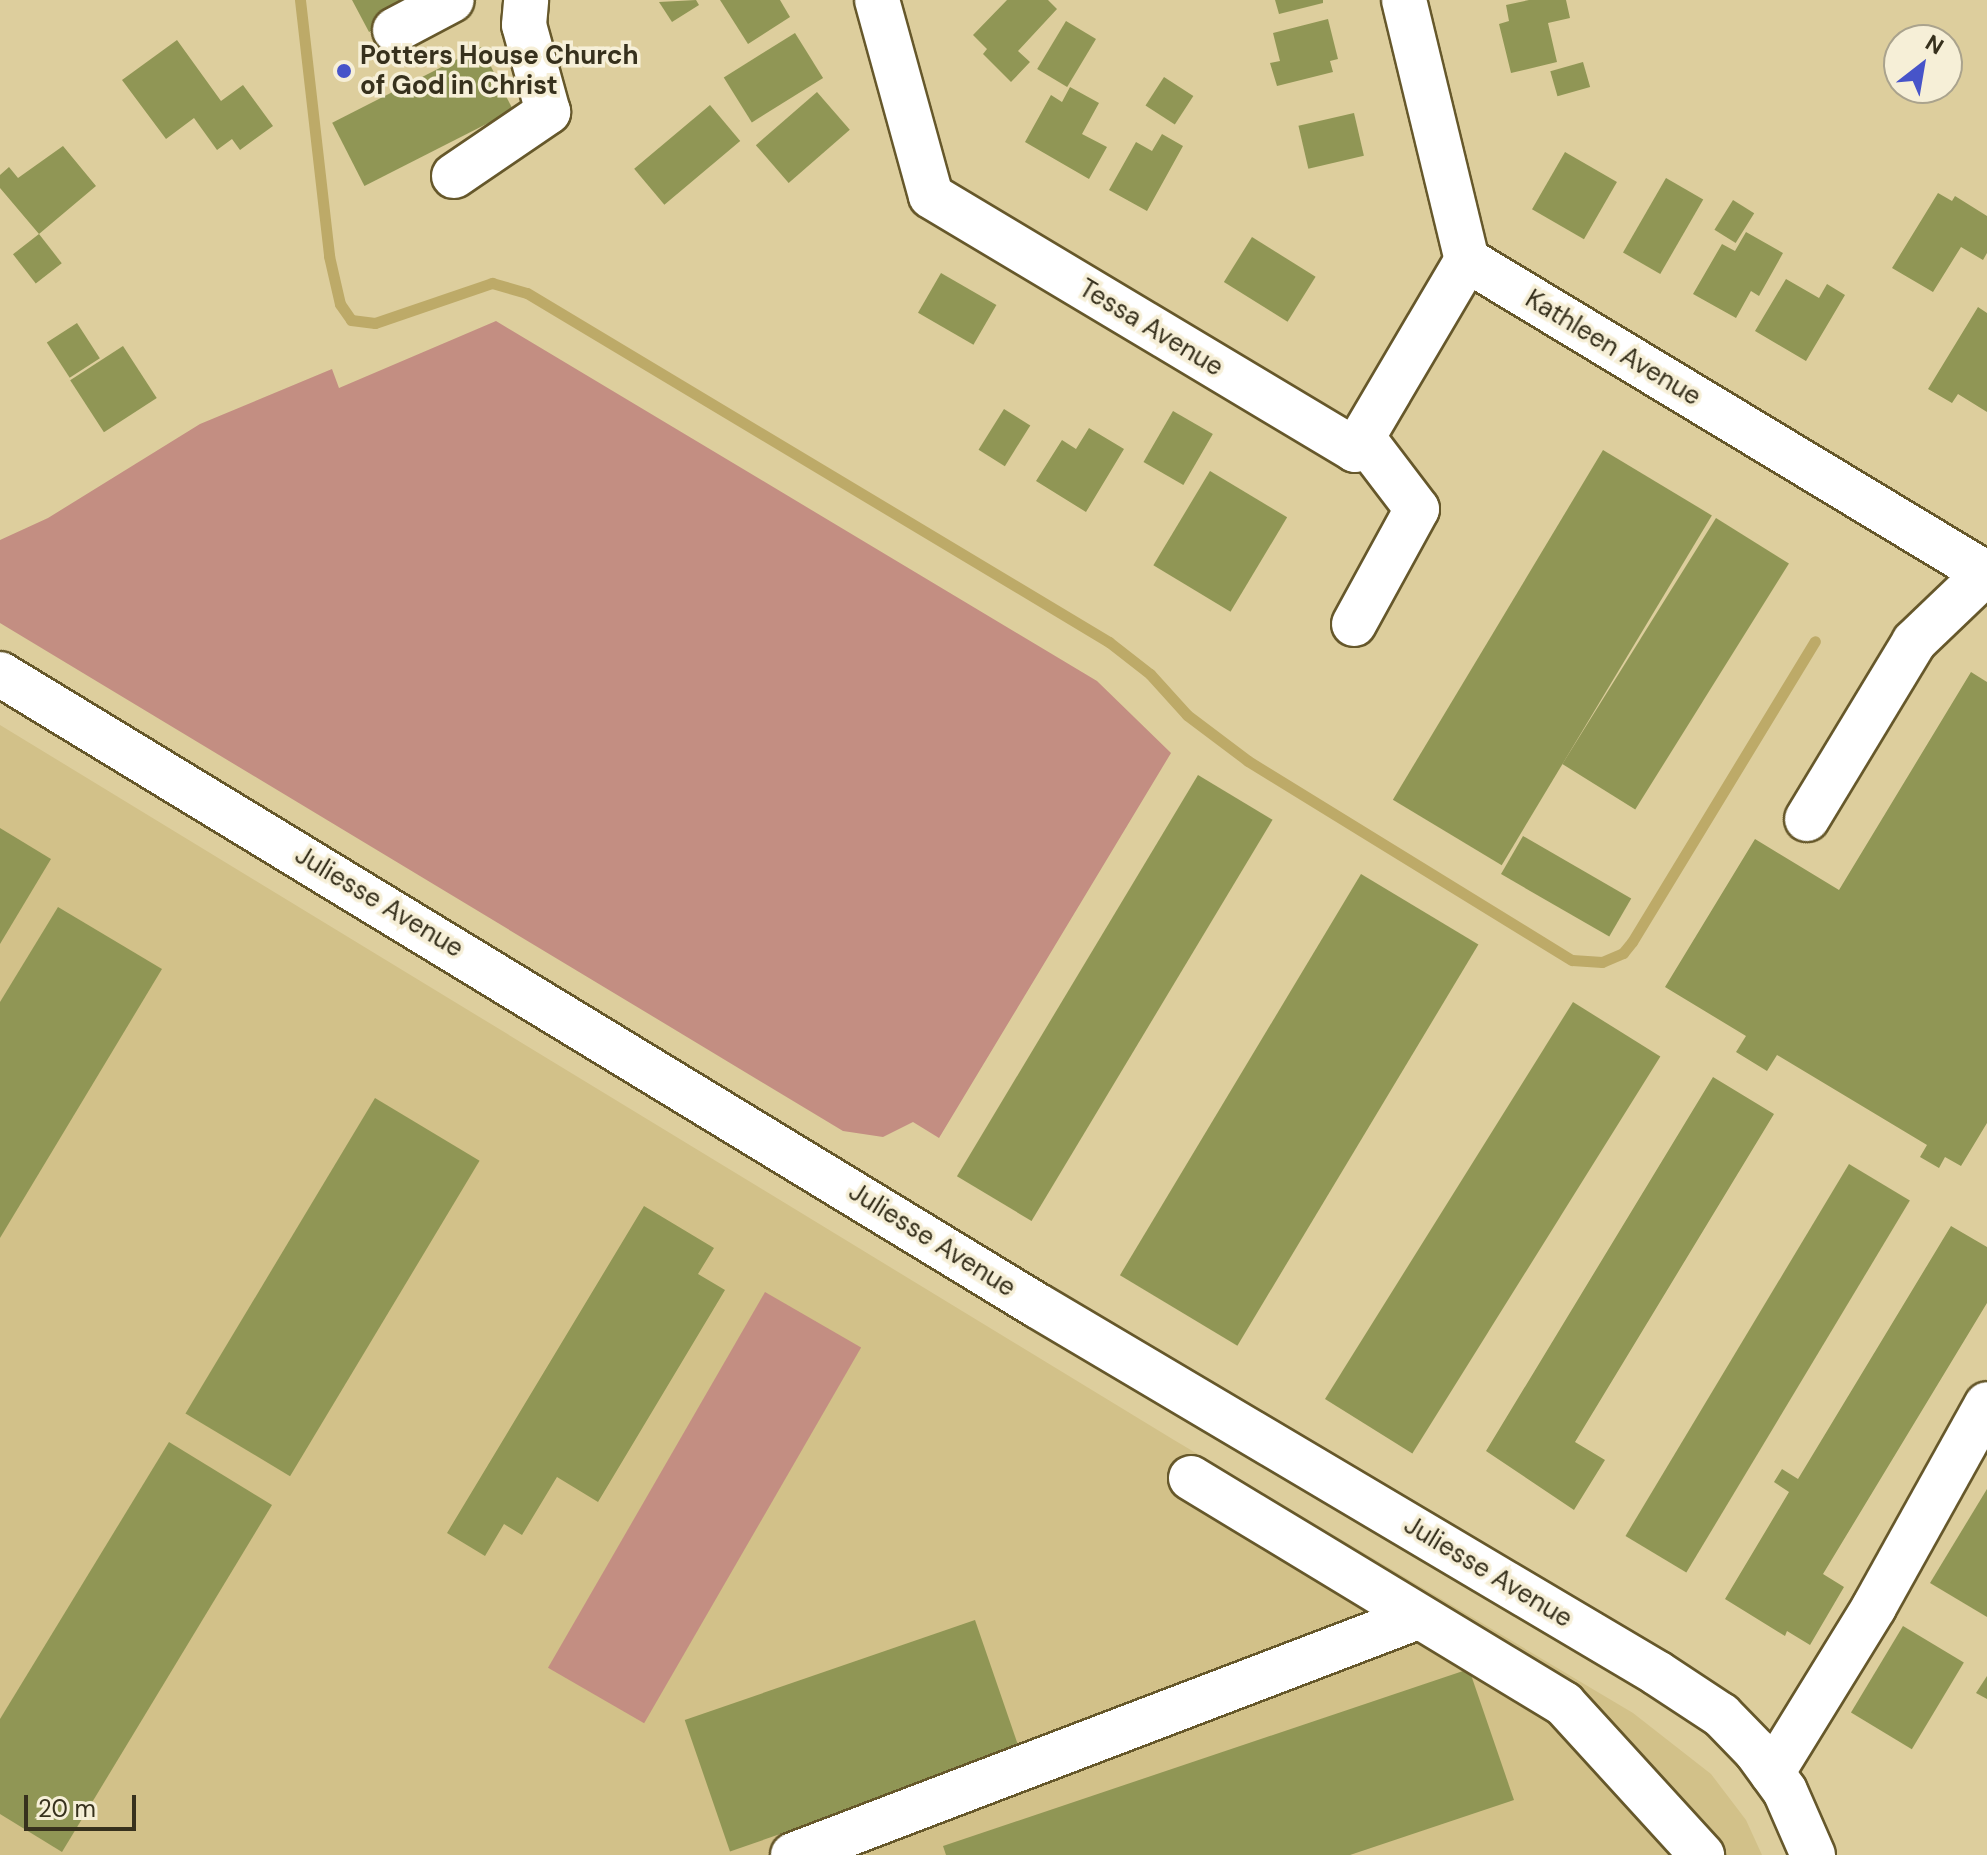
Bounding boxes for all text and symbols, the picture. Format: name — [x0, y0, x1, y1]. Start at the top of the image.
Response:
north arrow — [1883, 24, 1963, 104]
text: N — [1920, 28, 1949, 61]
place label: Potters House Church of God in Christ — [360, 40, 639, 102]
marker: Potters House Church of God in Christ — [335, 62, 353, 80]
street label: Tessa Avenue — [1073, 273, 1229, 383]
street label: Kathleen Avenue — [1520, 283, 1706, 413]
street label: Juliesse Avenue — [289, 839, 469, 965]
street label: Juliesse Avenue — [843, 1176, 1021, 1304]
street label: Juliesse Avenue — [1398, 1509, 1578, 1635]
scale bar — [28, 1779, 140, 1829]
text: 20 m — [38, 1793, 96, 1824]

